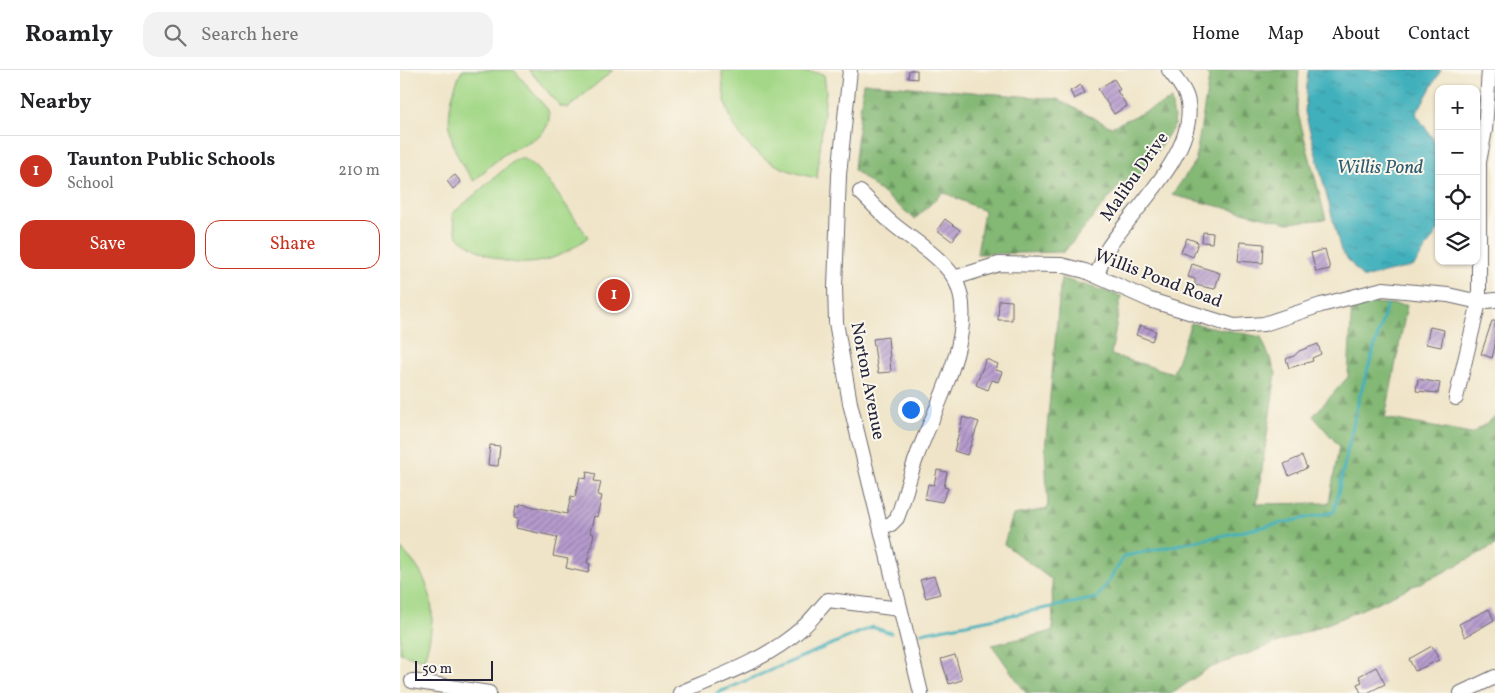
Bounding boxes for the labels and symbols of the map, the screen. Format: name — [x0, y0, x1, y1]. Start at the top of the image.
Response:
street label: Malibu Drive — [1095, 127, 1175, 227]
water label: Willis Pond — [1337, 155, 1423, 181]
street label: Willis Pond Road — [1090, 243, 1226, 315]
pin: 1 — [598, 276, 630, 314]
street label: Norton Avenue — [843, 320, 891, 442]
your location — [898, 397, 924, 423]
scale bar — [415, 658, 492, 681]

